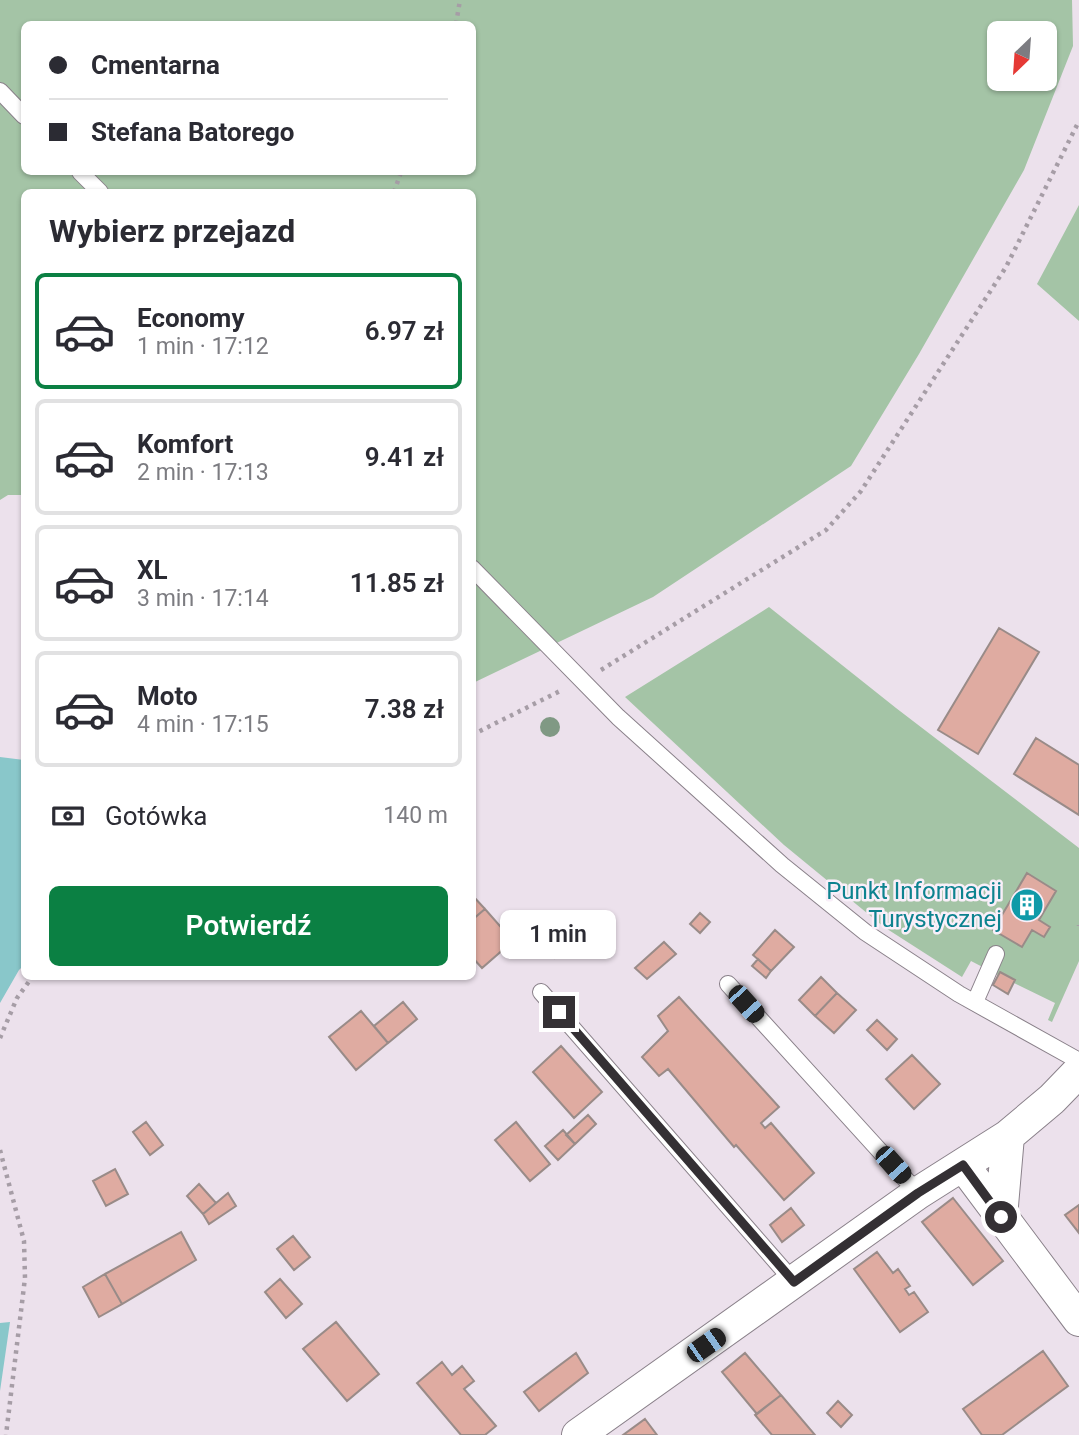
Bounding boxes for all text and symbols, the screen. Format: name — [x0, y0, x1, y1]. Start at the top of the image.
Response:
north arrow — [987, 21, 1057, 91]
map controls — [987, 21, 1057, 91]
text: Cmentarna — [91, 50, 220, 80]
text: Stefana Batorego — [91, 117, 295, 147]
text: Wybierz przejazd — [49, 212, 295, 250]
icon: car — [53, 300, 116, 363]
text: Economy — [137, 303, 244, 333]
text: 6.97 zł — [365, 316, 444, 346]
text: 1 min · 17:12 — [137, 333, 269, 360]
icon: car — [53, 426, 116, 489]
text: Komfort — [137, 429, 233, 459]
text: 9.41 zł — [365, 442, 444, 472]
text: 2 min · 17:13 — [137, 459, 269, 486]
icon: car — [53, 552, 116, 615]
text: XL — [137, 555, 168, 585]
text: 11.85 zł — [350, 568, 444, 598]
text: 3 min · 17:14 — [137, 585, 269, 612]
icon: car — [53, 678, 116, 741]
text: Moto — [137, 681, 198, 711]
text: 7.38 zł — [365, 694, 444, 724]
text: 4 min · 17:15 — [137, 711, 269, 738]
icon: cash — [49, 797, 87, 835]
text: Gotówka — [105, 801, 207, 831]
text: 140 m — [383, 802, 448, 829]
place label: Punkt Informacji Turystycznej — [826, 877, 1002, 933]
button: Potwierdź — [49, 886, 448, 966]
building icon: Punkt Informacji Turystycznej — [1008, 886, 1046, 924]
callout: 1 min — [501, 911, 617, 960]
text: 1 min — [529, 921, 587, 948]
car — [725, 981, 768, 1027]
route end — [543, 996, 575, 1028]
car — [872, 1142, 915, 1188]
route start — [985, 1201, 1017, 1233]
car — [683, 1324, 730, 1366]

